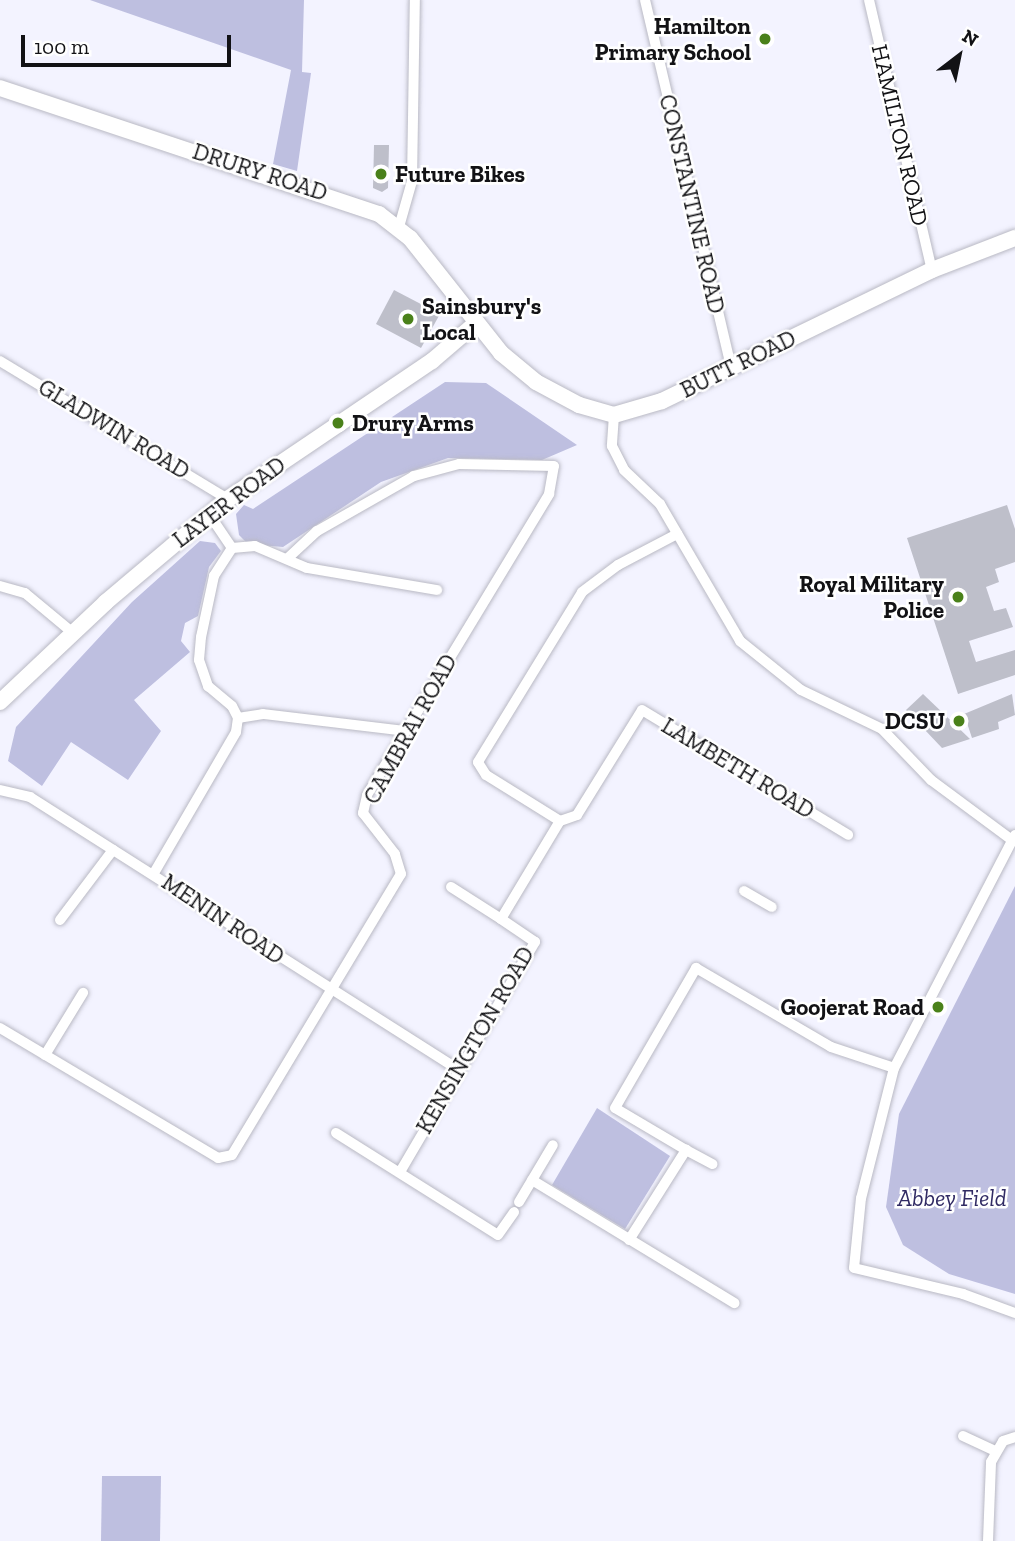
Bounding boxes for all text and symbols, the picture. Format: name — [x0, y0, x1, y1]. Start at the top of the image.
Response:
place label: Hamilton Primary School — [594, 12, 751, 66]
scale bar — [24, 21, 234, 65]
north arrow — [924, 21, 994, 91]
text: N — [958, 24, 983, 51]
marker: Hamilton Primary School — [757, 31, 773, 47]
text: 100 m — [34, 34, 89, 59]
street label: HAMILTON ROAD — [866, 42, 934, 228]
street label: CONSTANTINE ROAD — [653, 92, 731, 316]
street label: DRURY ROAD — [189, 137, 331, 207]
place label: Future Bikes — [395, 160, 525, 188]
marker: Future Bikes — [373, 166, 389, 182]
place label: Sainsbury's Local — [422, 292, 541, 346]
marker: Sainsbury's Local — [400, 311, 416, 327]
street label: BUTT ROAD — [676, 324, 800, 404]
street label: GLADWIN ROAD — [33, 373, 195, 485]
place label: Drury Arms — [352, 409, 475, 437]
marker: Drury Arms — [330, 415, 346, 431]
street label: LAYER ROAD — [167, 451, 291, 553]
place label: Royal Military Police — [799, 570, 944, 624]
marker: Royal Military Police — [950, 589, 966, 605]
street label: CAMBRAI ROAD — [357, 649, 463, 809]
place label: DCSU — [885, 707, 945, 735]
street label: LAMBETH ROAD — [657, 712, 819, 824]
marker: DCSU — [951, 713, 967, 729]
street label: MENIN ROAD — [157, 868, 289, 970]
street label: KENSINGTON ROAD — [410, 941, 540, 1139]
place label: Goojerat Road — [781, 993, 924, 1021]
marker: Goojerat Road — [930, 999, 946, 1015]
park label: Abbey Field — [897, 1184, 1007, 1212]

